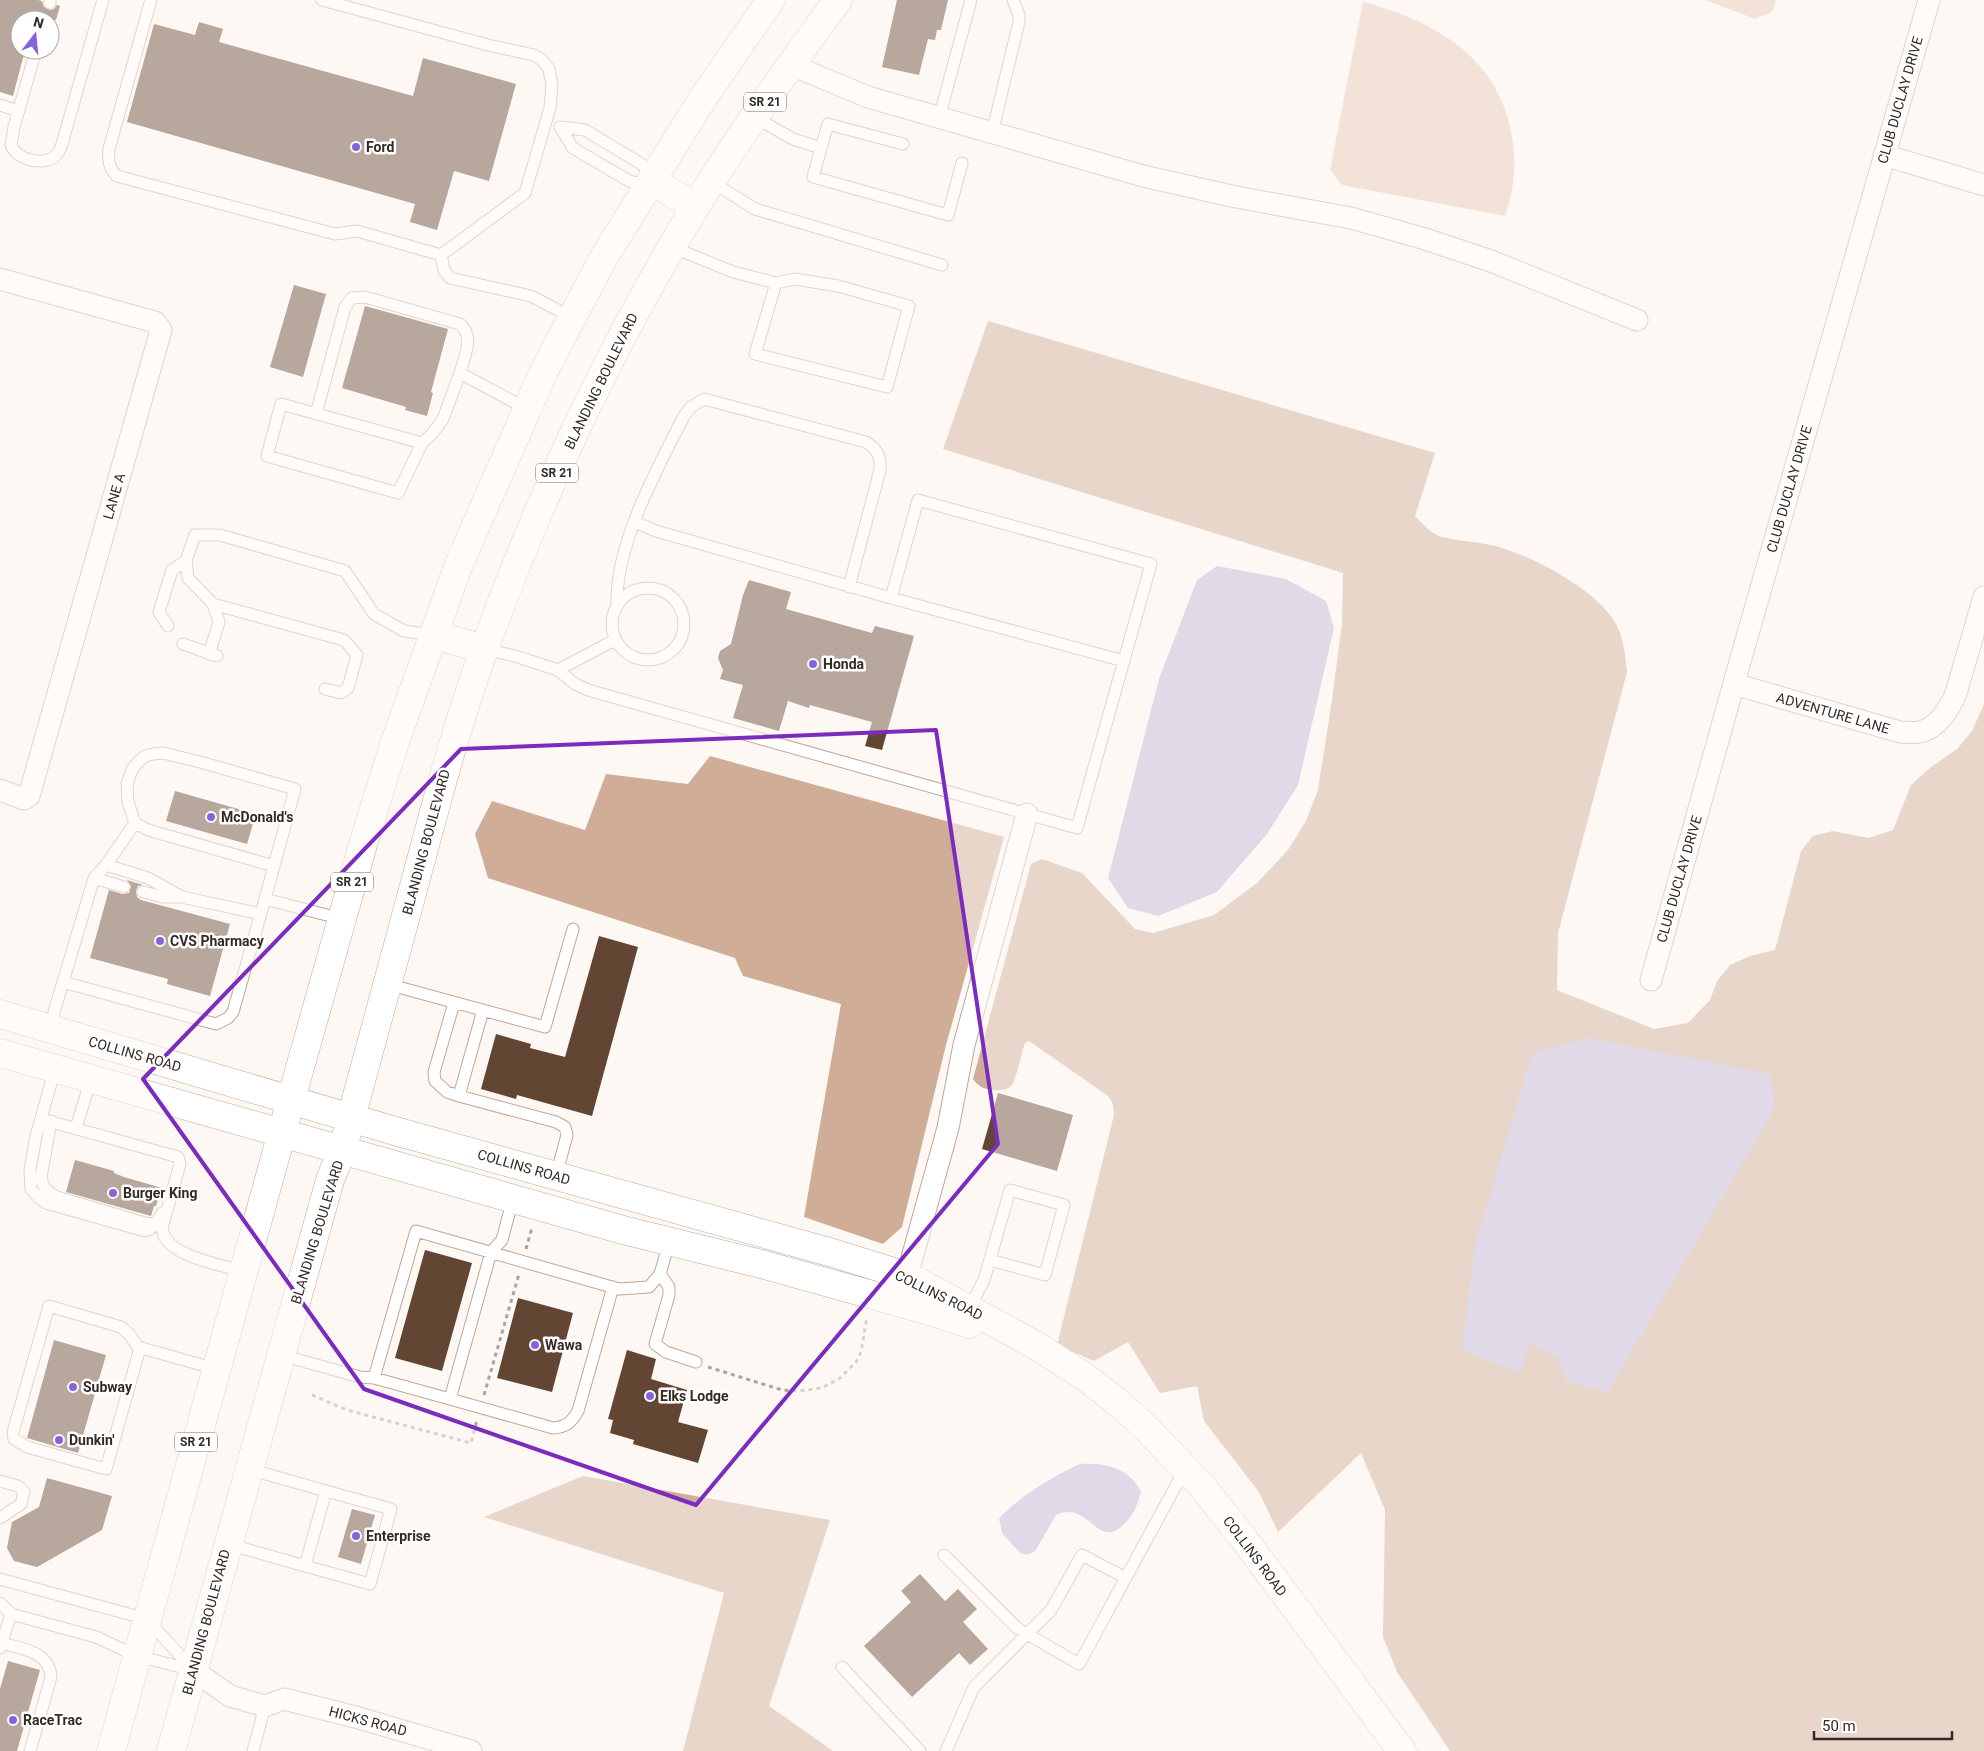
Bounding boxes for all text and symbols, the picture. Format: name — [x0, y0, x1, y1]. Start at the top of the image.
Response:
north arrow — [10, 10, 60, 60]
text: N — [32, 13, 46, 32]
street label: CLUB DUCLAY DRIVE — [1874, 35, 1926, 165]
road number: SR 21 — [744, 92, 786, 111]
place label: Ford — [366, 139, 394, 155]
marker: Ford — [350, 141, 362, 153]
street label: BLANDING BOULEVARD — [561, 310, 641, 452]
street label: CLUB DUCLAY DRIVE — [1763, 424, 1815, 554]
road number: SR 21 — [536, 463, 578, 482]
street label: LANE A — [100, 471, 128, 521]
place label: Honda — [823, 656, 865, 672]
marker: Honda — [807, 658, 819, 670]
street label: ADVENTURE LANE — [1775, 689, 1892, 737]
street label: BLANDING BOULEVARD — [399, 768, 453, 916]
place label: McDonald's — [221, 809, 293, 825]
marker: McDonald's — [205, 811, 217, 823]
street label: CLUB DUCLAY DRIVE — [1653, 814, 1705, 944]
road number: SR 21 — [331, 872, 373, 892]
place label: CVS Pharmacy — [170, 933, 265, 949]
marker: CVS Pharmacy — [154, 935, 166, 947]
street label: COLLINS ROAD — [87, 1033, 183, 1075]
street label: COLLINS ROAD — [476, 1146, 572, 1188]
street label: BLANDING BOULEVARD — [287, 1158, 347, 1306]
place label: Burger King — [123, 1185, 197, 1201]
marker: Burger King — [107, 1187, 119, 1199]
street label: COLLINS ROAD — [892, 1267, 986, 1323]
place label: Wawa — [545, 1337, 583, 1353]
marker: Wawa — [529, 1339, 541, 1351]
place label: Subway — [83, 1379, 133, 1395]
marker: Subway — [67, 1381, 79, 1393]
place label: Elks Lodge — [660, 1388, 729, 1404]
marker: Elks Lodge — [644, 1390, 656, 1402]
place label: Dunkin' — [69, 1432, 114, 1448]
road number: SR 21 — [175, 1432, 217, 1451]
marker: Dunkin' — [53, 1434, 65, 1446]
street label: COLLINS ROAD — [1220, 1513, 1290, 1599]
place label: Enterprise — [366, 1528, 431, 1544]
marker: Enterprise — [350, 1530, 362, 1542]
street label: BLANDING BOULEVARD — [179, 1548, 233, 1696]
street label: HICKS ROAD — [327, 1703, 409, 1739]
scale bar — [1814, 1708, 1952, 1740]
place label: RaceTrac — [23, 1712, 82, 1728]
marker: RaceTrac — [7, 1714, 19, 1726]
text: 50 m — [1822, 1717, 1856, 1735]

